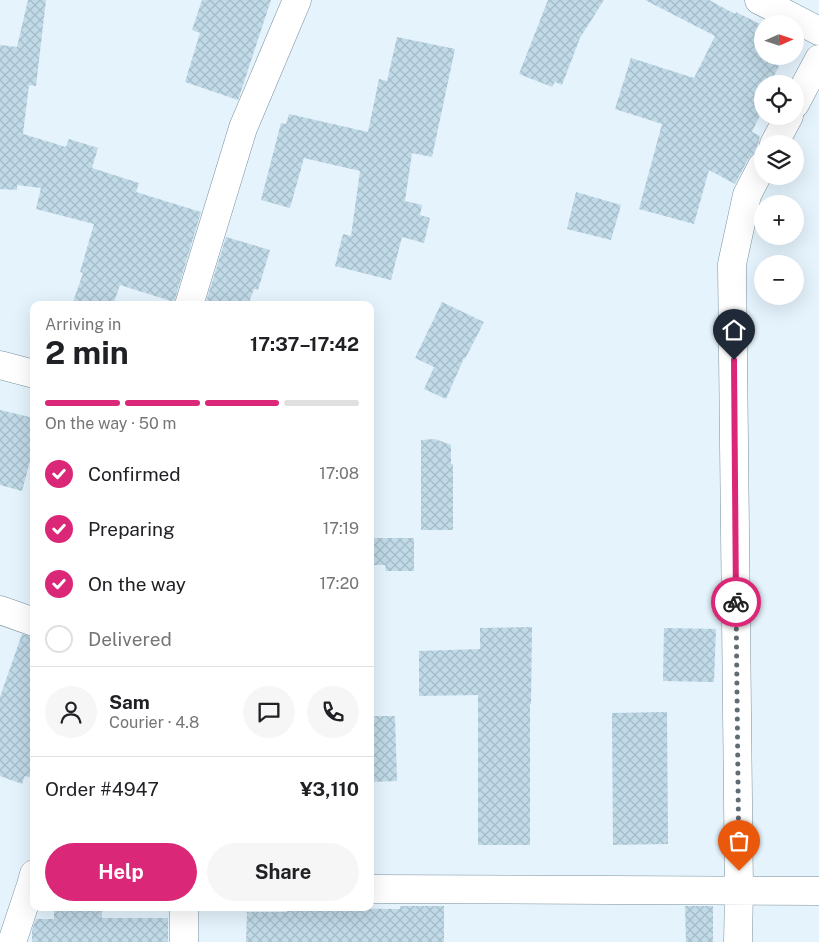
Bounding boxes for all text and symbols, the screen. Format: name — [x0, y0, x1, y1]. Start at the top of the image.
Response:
north arrow — [754, 15, 804, 65]
map controls — [754, 15, 804, 305]
button: locate — [754, 75, 804, 125]
button: layers — [754, 135, 804, 185]
button: + — [754, 195, 804, 245]
button: − — [754, 255, 804, 305]
pin — [713, 309, 755, 360]
text: Arriving in — [45, 315, 121, 334]
icon: home — [720, 316, 748, 344]
text: 17:37–17:42 — [250, 333, 359, 355]
text: 2 min — [45, 334, 129, 371]
text: On the way · 50 m — [45, 414, 176, 433]
icon: check — [45, 460, 73, 488]
text: Confirmed — [88, 463, 181, 485]
text: 17:08 — [319, 464, 359, 483]
icon: check — [45, 515, 73, 543]
text: Preparing — [88, 518, 175, 540]
text: 17:19 — [323, 519, 359, 538]
icon: check — [45, 570, 73, 598]
text: On the way — [88, 573, 186, 595]
text: 17:20 — [320, 574, 359, 593]
courier — [711, 577, 761, 627]
icon: bike — [722, 588, 750, 616]
text: Delivered — [88, 628, 172, 650]
button: person — [45, 686, 97, 738]
button: chat — [243, 686, 295, 738]
button: phone — [307, 686, 359, 738]
text: Sam — [109, 691, 150, 713]
text: Courier · 4.8 — [109, 713, 199, 732]
text: Order #4947 — [45, 778, 159, 800]
text: ¥3,110 — [300, 778, 359, 800]
pin — [718, 820, 760, 871]
icon: bag — [725, 827, 753, 855]
button: Help — [45, 843, 197, 901]
button: Share — [207, 843, 359, 901]

